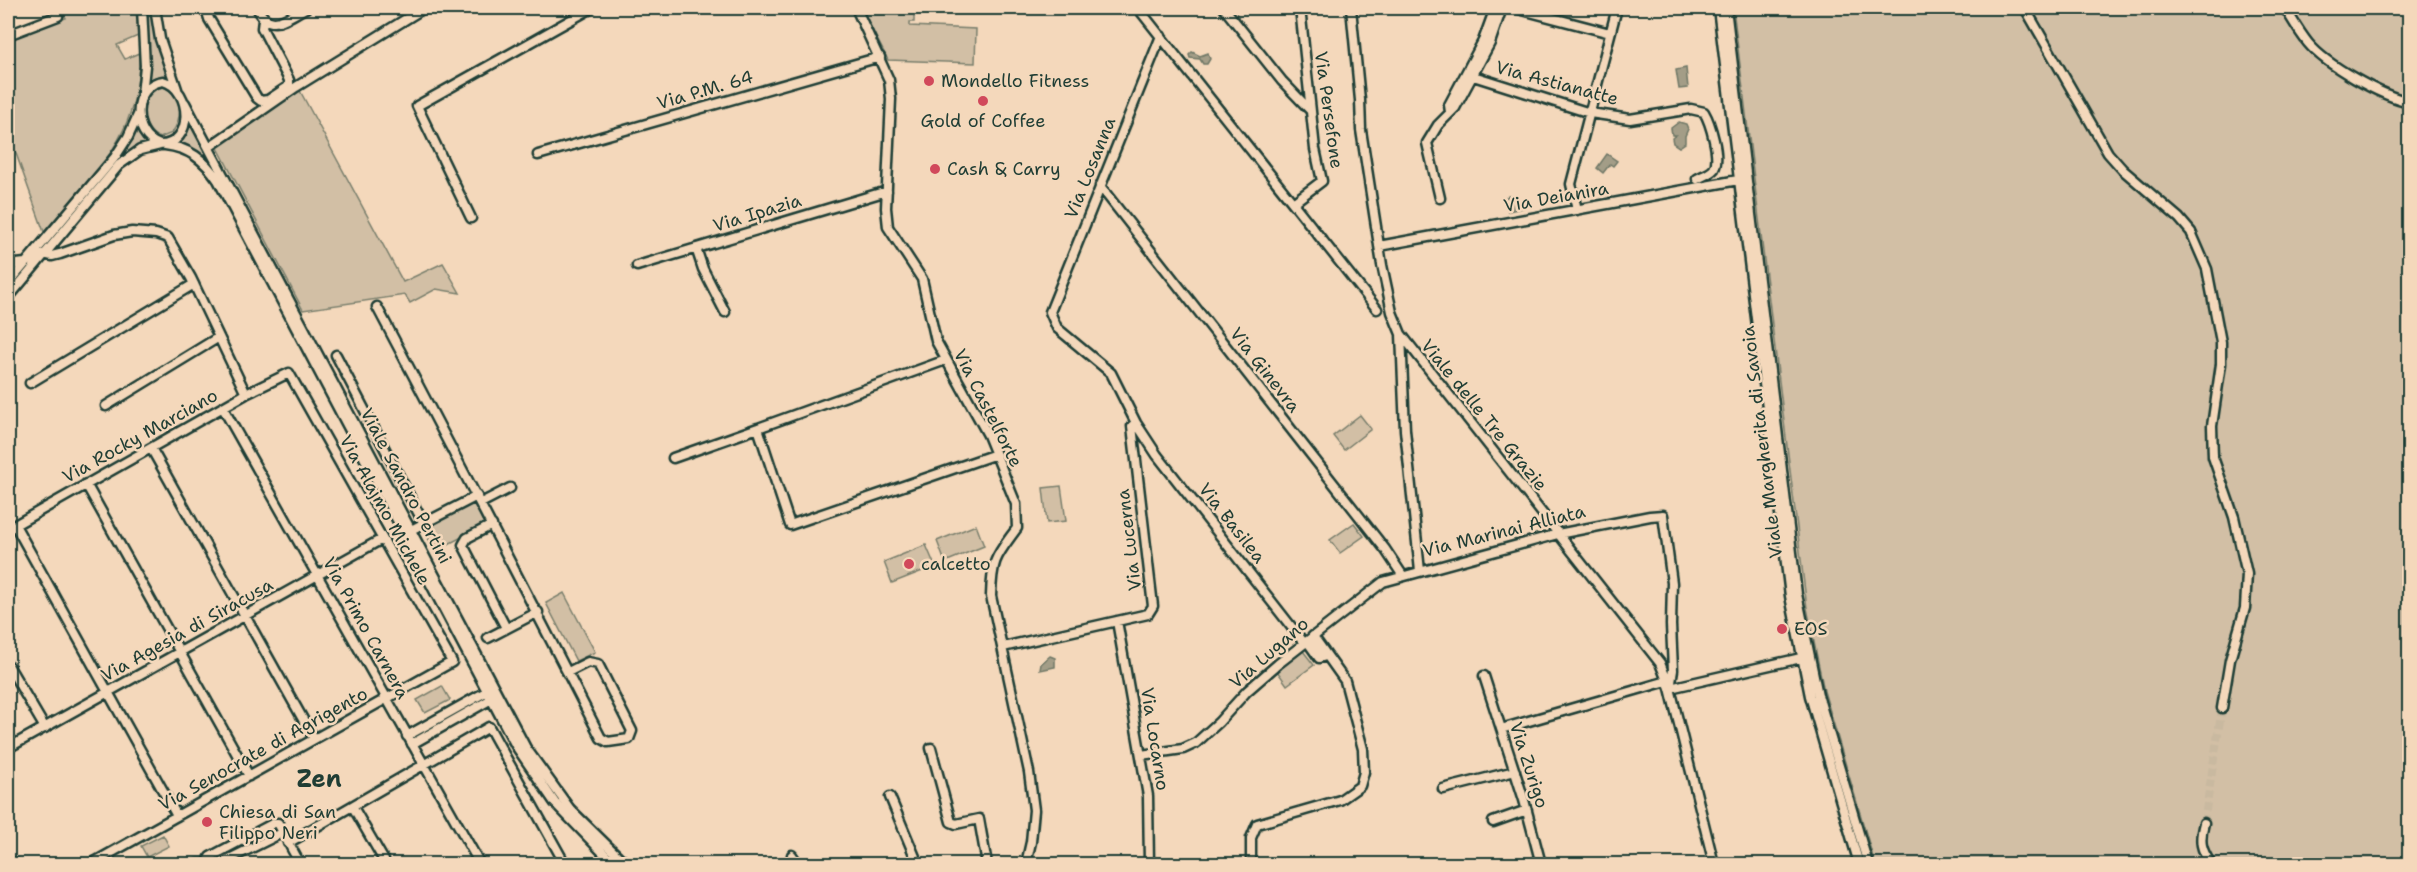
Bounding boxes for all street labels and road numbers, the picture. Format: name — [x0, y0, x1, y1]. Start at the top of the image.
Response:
street label: Via Persefone — [1309, 50, 1349, 170]
street label: Via Astianatte — [1493, 55, 1621, 111]
street label: Via P.M. 64 — [654, 65, 756, 115]
street label: Via Losanna — [1059, 114, 1121, 222]
street label: Via Deianira — [1502, 176, 1610, 218]
street label: Via Ipazia — [710, 188, 804, 238]
street label: Via Ginevra — [1224, 323, 1306, 417]
street label: Viale Margherita di Savoia — [1736, 324, 1788, 560]
street label: Viale delle Tre Grazie — [1415, 334, 1553, 496]
street label: Via Castelforte — [948, 345, 1028, 471]
street label: Via Rocky Marciano — [58, 383, 222, 489]
street label: Viale Sandro Pertini — [355, 404, 457, 568]
street label: Via Alajmo Michele — [334, 431, 436, 589]
street label: Via Basilea — [1193, 478, 1271, 568]
street label: Via Lucerna — [1111, 488, 1147, 592]
street label: Via Marinai Alliata — [1420, 499, 1588, 563]
street label: Via Primo Carnera — [317, 553, 415, 703]
street label: Via Agesia di Siracusa — [97, 573, 277, 687]
street label: Via Lugano — [1224, 612, 1314, 694]
street label: Via Senocrate di Agrigento — [154, 681, 372, 817]
street label: Via Locarno — [1135, 686, 1175, 792]
street label: Via Zurigo — [1504, 719, 1554, 811]

